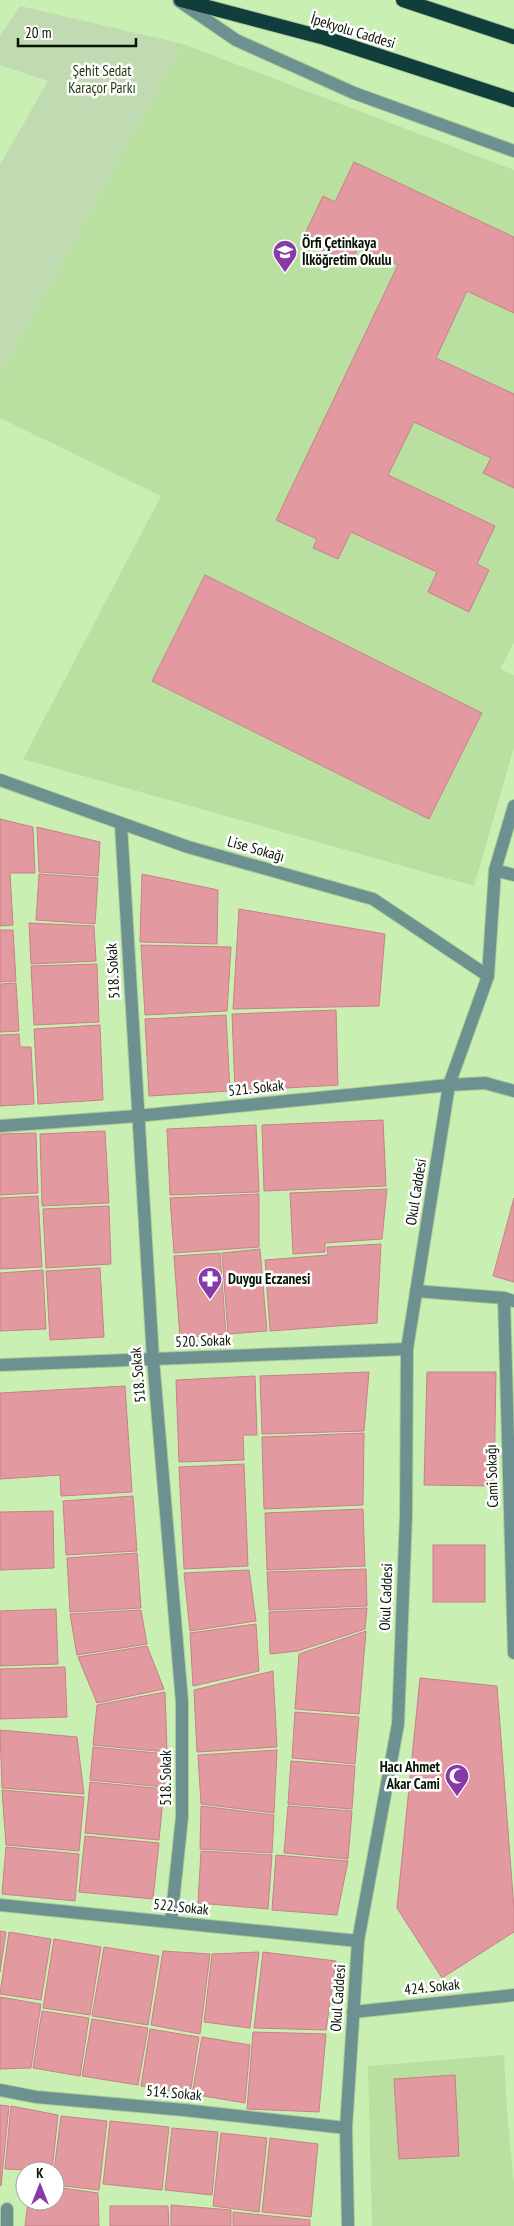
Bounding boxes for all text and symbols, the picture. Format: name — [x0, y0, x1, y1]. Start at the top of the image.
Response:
street label: İpekyolu Caddesi — [309, 9, 398, 52]
scale bar — [18, 15, 135, 47]
text: 20 m — [25, 23, 51, 42]
park label: Şehit Sedat Karaçor Parkı — [68, 61, 136, 97]
place label: Örfi Çetinkaya İlköğretim Okulu — [302, 233, 392, 269]
school or university icon: Örfi Çetinkaya İlköğretim Okulu — [272, 239, 298, 273]
street label: Lise Sokağı — [225, 831, 287, 866]
street label: 518. Sokak — [102, 943, 123, 999]
street label: 521. Sokak — [227, 1075, 285, 1100]
street label: Okul Caddesi — [401, 1157, 430, 1227]
pharmacy icon: Duygu Eczanesi — [197, 1266, 223, 1300]
place label: Duygu Eczanesi — [228, 1269, 310, 1288]
street label: 520. Sokak — [175, 1330, 231, 1351]
street label: 518. Sokak — [126, 1346, 149, 1404]
street label: Cami Sokağı — [481, 1444, 502, 1508]
street label: Okul Caddesi — [375, 1563, 396, 1631]
street label: 518. Sokak — [156, 1750, 175, 1806]
place label: Hacı Ahmet Akar Cami — [380, 1757, 441, 1793]
mosque icon: Hacı Ahmet Akar Cami — [444, 1763, 470, 1797]
street label: 522. Sokak — [152, 1894, 210, 1919]
street label: Okul Caddesi — [326, 1964, 349, 2032]
street label: 424. Sokak — [403, 1974, 461, 1999]
street label: 514. Sokak — [145, 2081, 203, 2104]
north arrow — [15, 2161, 65, 2211]
text: K — [36, 2164, 44, 2182]

